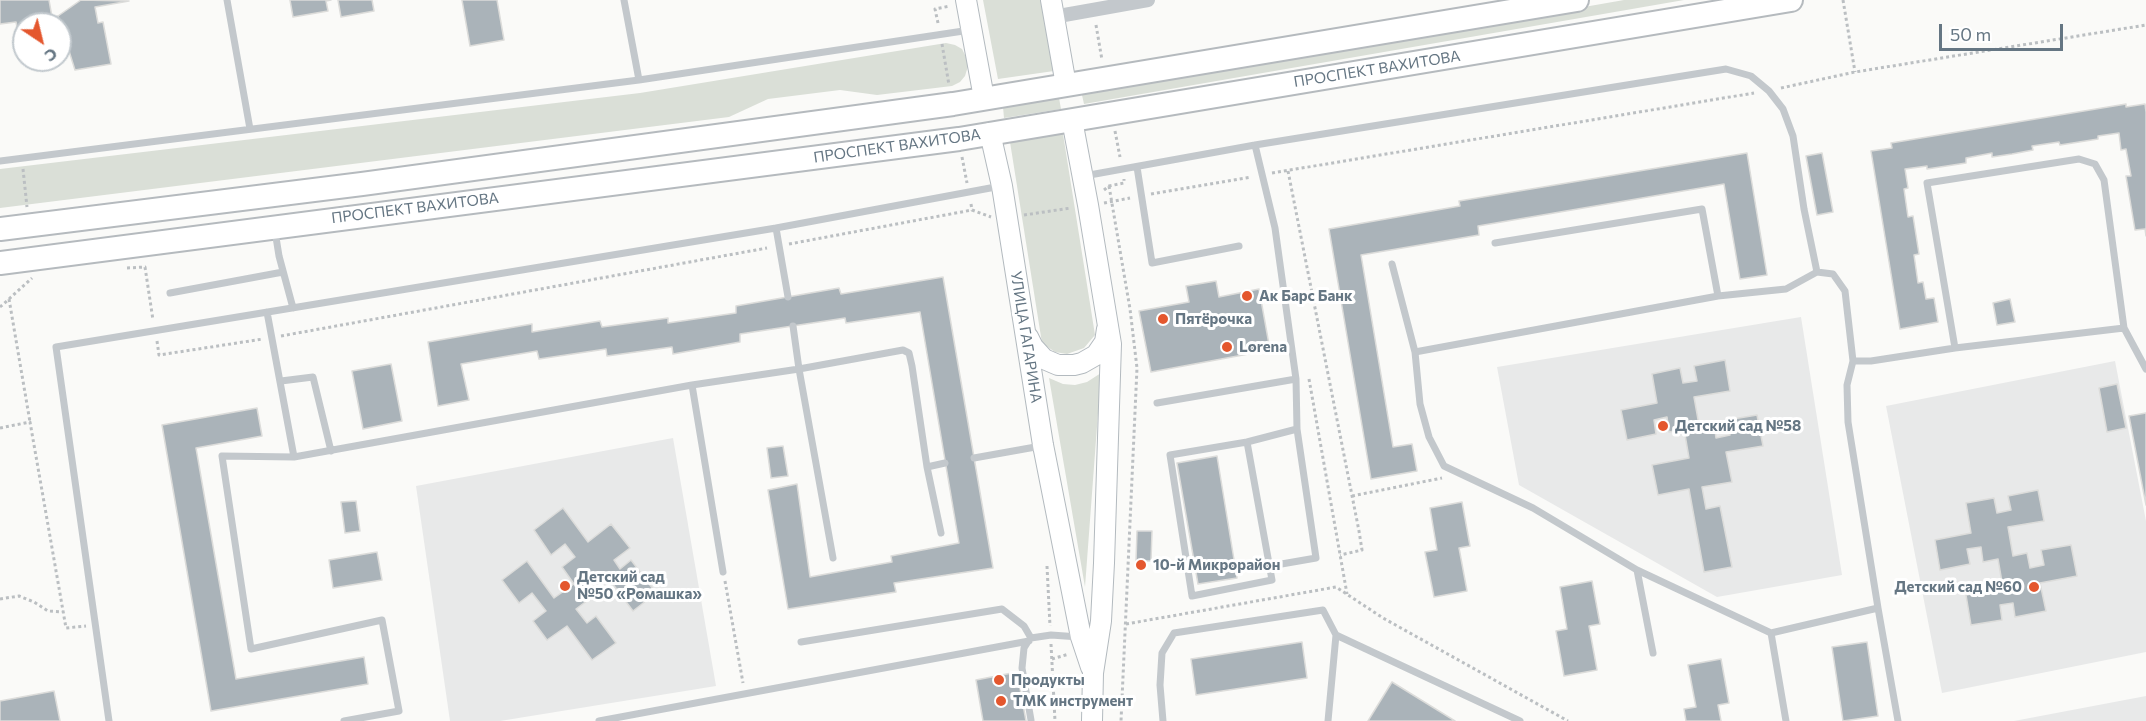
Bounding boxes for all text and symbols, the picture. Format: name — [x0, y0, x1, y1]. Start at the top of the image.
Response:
north arrow — [12, 12, 72, 72]
scale bar — [1942, 12, 2066, 50]
text: 50 m — [1950, 23, 1991, 45]
text: С — [42, 45, 61, 66]
street label: ПРОСПЕКТ ВАХИТОВА — [1292, 47, 1462, 91]
street label: ПРОСПЕКТ ВАХИТОВА — [812, 125, 982, 167]
street label: ПРОСПЕКТ ВАХИТОВА — [330, 189, 500, 227]
street label: УЛИЦА ГАГАРИНА — [1007, 270, 1045, 404]
place label: Ак Барс Банк — [1259, 287, 1353, 305]
marker: Ак Барс Банк — [1240, 289, 1254, 303]
place label: Пятёрочка — [1175, 310, 1252, 328]
marker: Пятёрочка — [1156, 312, 1170, 326]
place label: Lorena — [1239, 338, 1287, 356]
marker: Lorena — [1220, 340, 1234, 354]
place label: Детский сад №58 — [1675, 417, 1801, 435]
marker: Детский сад №58 — [1656, 419, 1670, 433]
place label: 10-й Микрорайон — [1153, 556, 1280, 574]
marker: 10-й Микрорайон — [1134, 558, 1148, 572]
place label: Детский сад №50 «Ромашка» — [577, 568, 702, 603]
place label: Детский сад №60 — [1894, 578, 2022, 596]
marker: Детский сад №50 «Ромашка» — [558, 579, 572, 593]
marker: Детский сад №60 — [2027, 580, 2041, 594]
place label: Продукты — [1011, 671, 1085, 689]
marker: Продукты — [992, 673, 1006, 687]
place label: ТМК инструмент — [1013, 692, 1133, 710]
marker: ТМК инструмент — [994, 694, 1008, 708]

